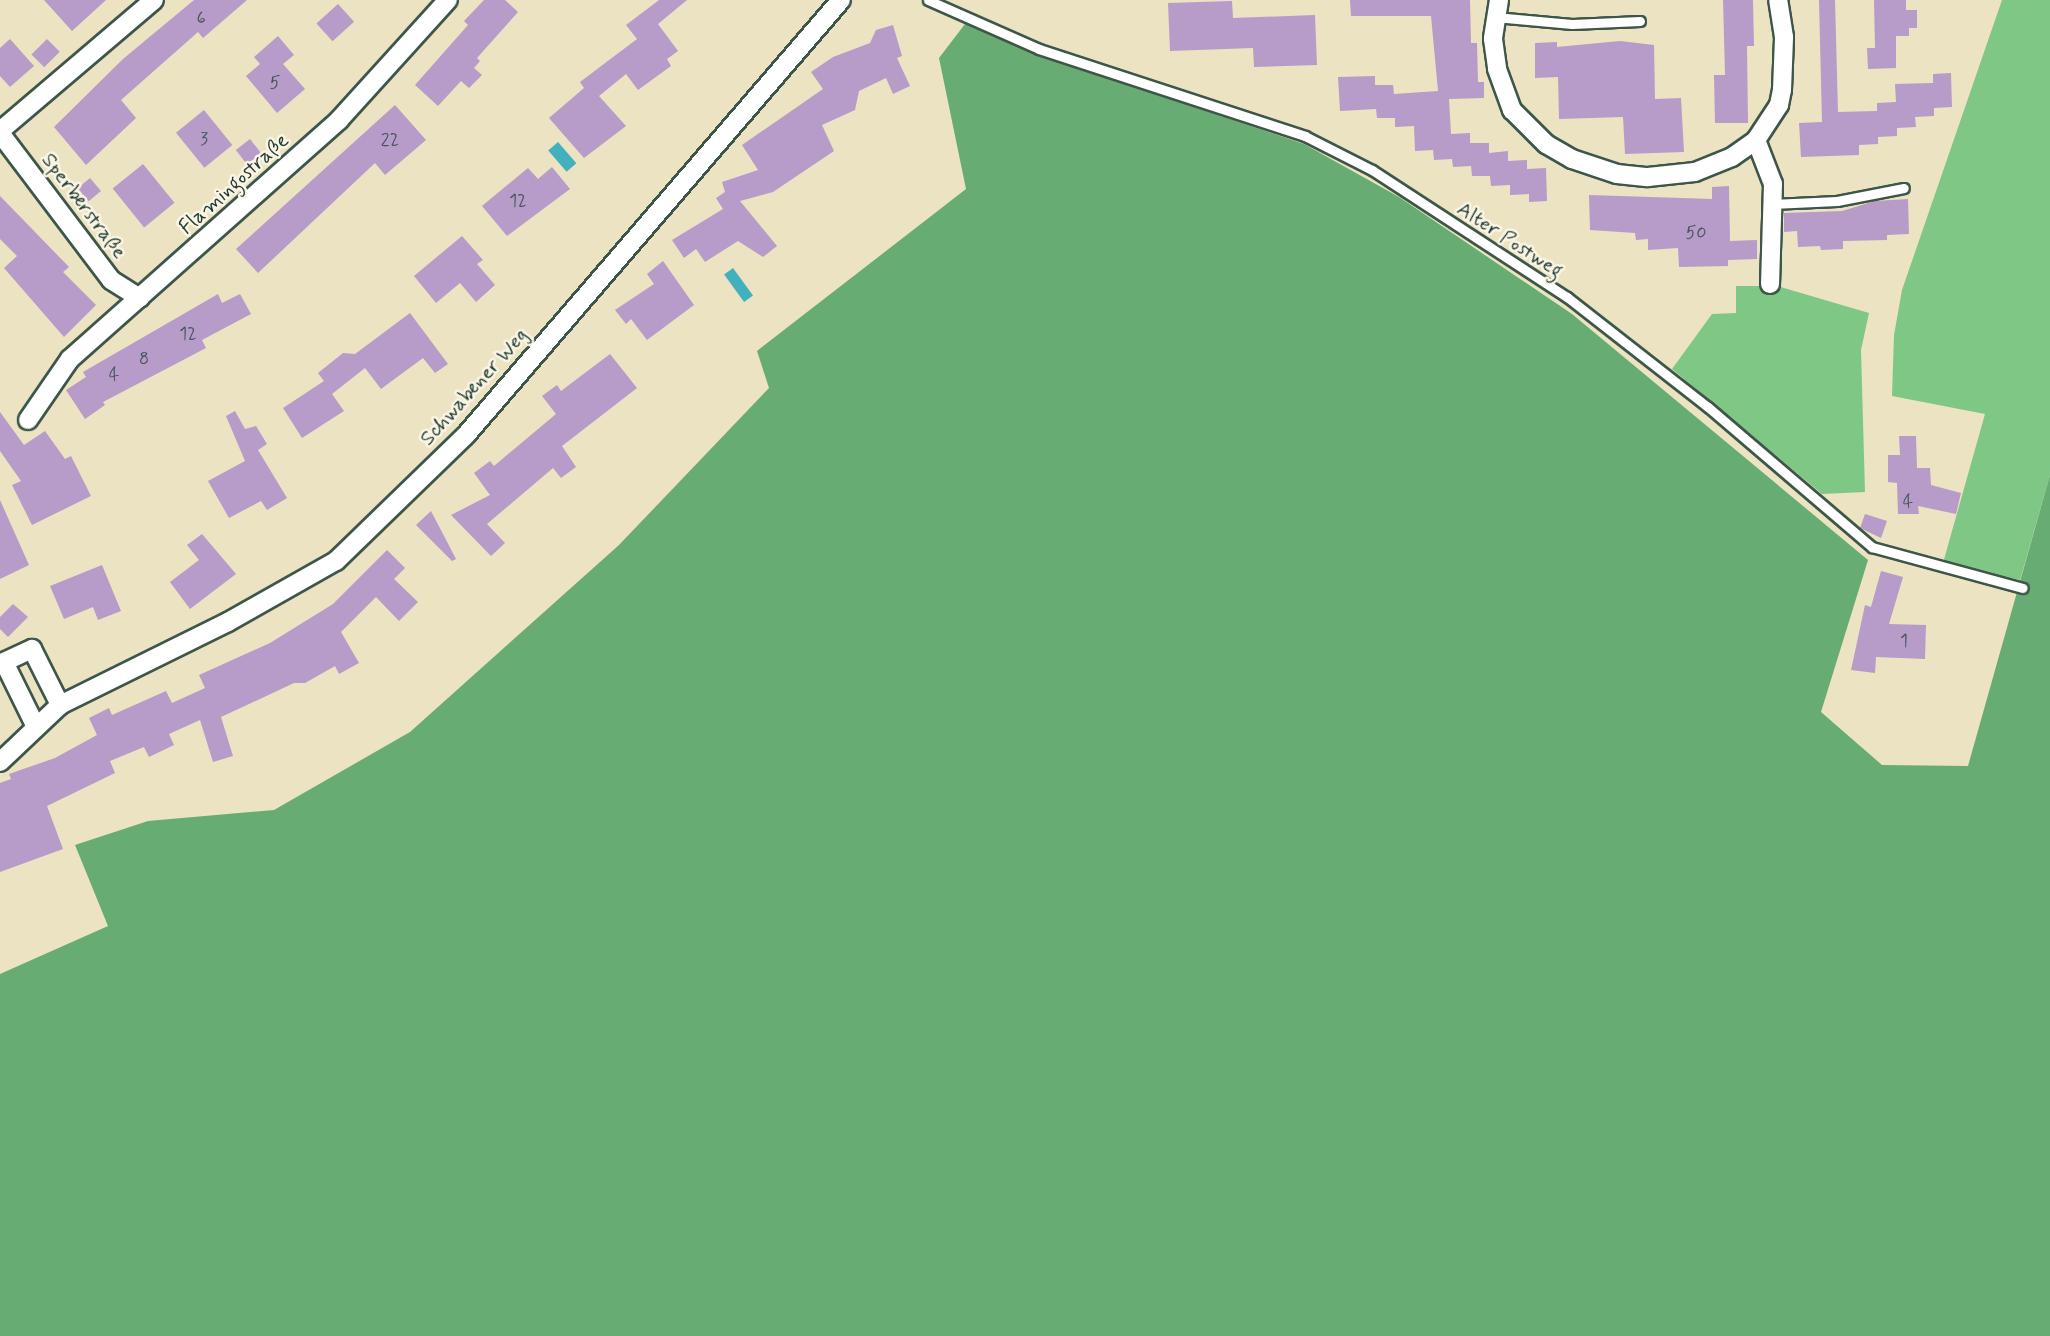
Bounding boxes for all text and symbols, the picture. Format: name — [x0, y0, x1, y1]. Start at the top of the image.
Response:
house number: 6 — [196, 7, 206, 29]
house number: 5 — [270, 72, 280, 94]
street label: Flamingostraße — [174, 128, 294, 240]
house number: 3 — [200, 128, 208, 150]
house number: 22 — [381, 129, 399, 151]
street label: Sperberstraße — [36, 148, 132, 264]
house number: 12 — [509, 190, 527, 212]
street label: Alter Postweg — [1453, 197, 1567, 283]
house number: 50 — [1685, 222, 1707, 244]
street label: Schwabener Weg — [414, 322, 534, 452]
house number: 12 — [179, 323, 197, 345]
house number: 8 — [139, 348, 149, 370]
house number: 4 — [109, 364, 119, 386]
house number: 4 — [1903, 491, 1913, 513]
house number: 1 — [1900, 630, 1908, 652]

